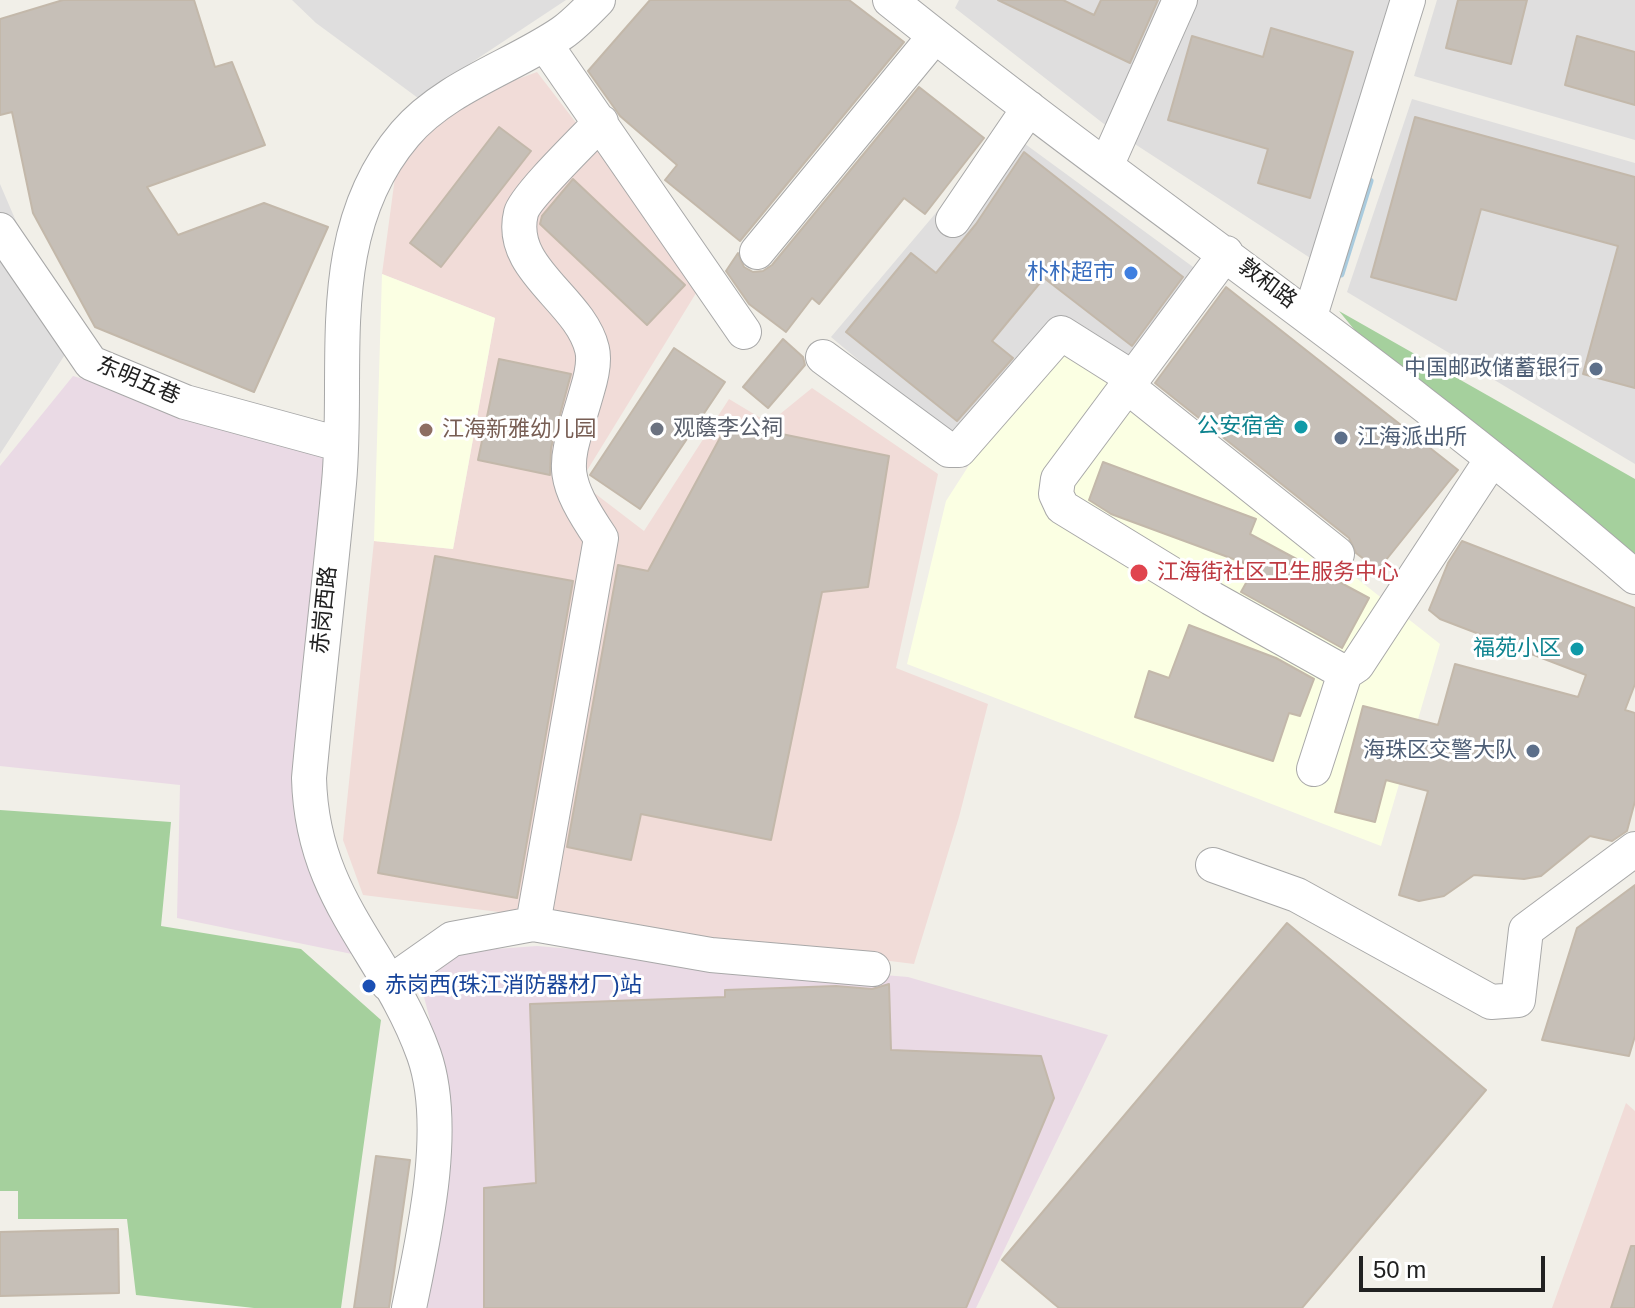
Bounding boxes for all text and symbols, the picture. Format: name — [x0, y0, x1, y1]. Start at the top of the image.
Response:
street label: 敦和路 — [1233, 254, 1301, 314]
place label: 朴朴超市 — [1027, 260, 1115, 286]
marker: 朴朴超市 — [1122, 264, 1140, 282]
street label: 东明五巷 — [92, 352, 184, 410]
place label: 中国邮政储蓄银行 — [1404, 356, 1580, 382]
marker: 中国邮政储蓄银行 — [1587, 360, 1605, 378]
place label: 公安宿舍 — [1197, 414, 1285, 440]
place label: 观蔭李公祠 — [673, 416, 783, 442]
place label: 江海新雅幼儿园 — [442, 417, 596, 443]
marker: 公安宿舍 — [1292, 418, 1310, 436]
marker: 观蔭李公祠 — [648, 420, 666, 438]
marker: 江海新雅幼儿园 — [417, 421, 435, 439]
place label: 江海派出所 — [1357, 425, 1467, 451]
marker: 江海派出所 — [1332, 429, 1350, 447]
place label: 江海街社区卫生服务中心 — [1157, 560, 1399, 586]
marker: 江海街社区卫生服务中心 — [1128, 562, 1150, 584]
street label: 赤岗西路 — [307, 565, 343, 655]
place label: 福苑小区 — [1473, 636, 1561, 662]
marker: 福苑小区 — [1568, 640, 1586, 658]
place label: 海珠区交警大队 — [1363, 738, 1517, 764]
marker: 海珠区交警大队 — [1524, 742, 1542, 760]
place label: 赤岗西(珠江消防器材厂)站 — [385, 973, 642, 999]
marker: 赤岗西(珠江消防器材厂)站 — [360, 977, 378, 995]
scale bar — [1363, 1240, 1549, 1290]
text: 50 m — [1373, 1256, 1426, 1283]

